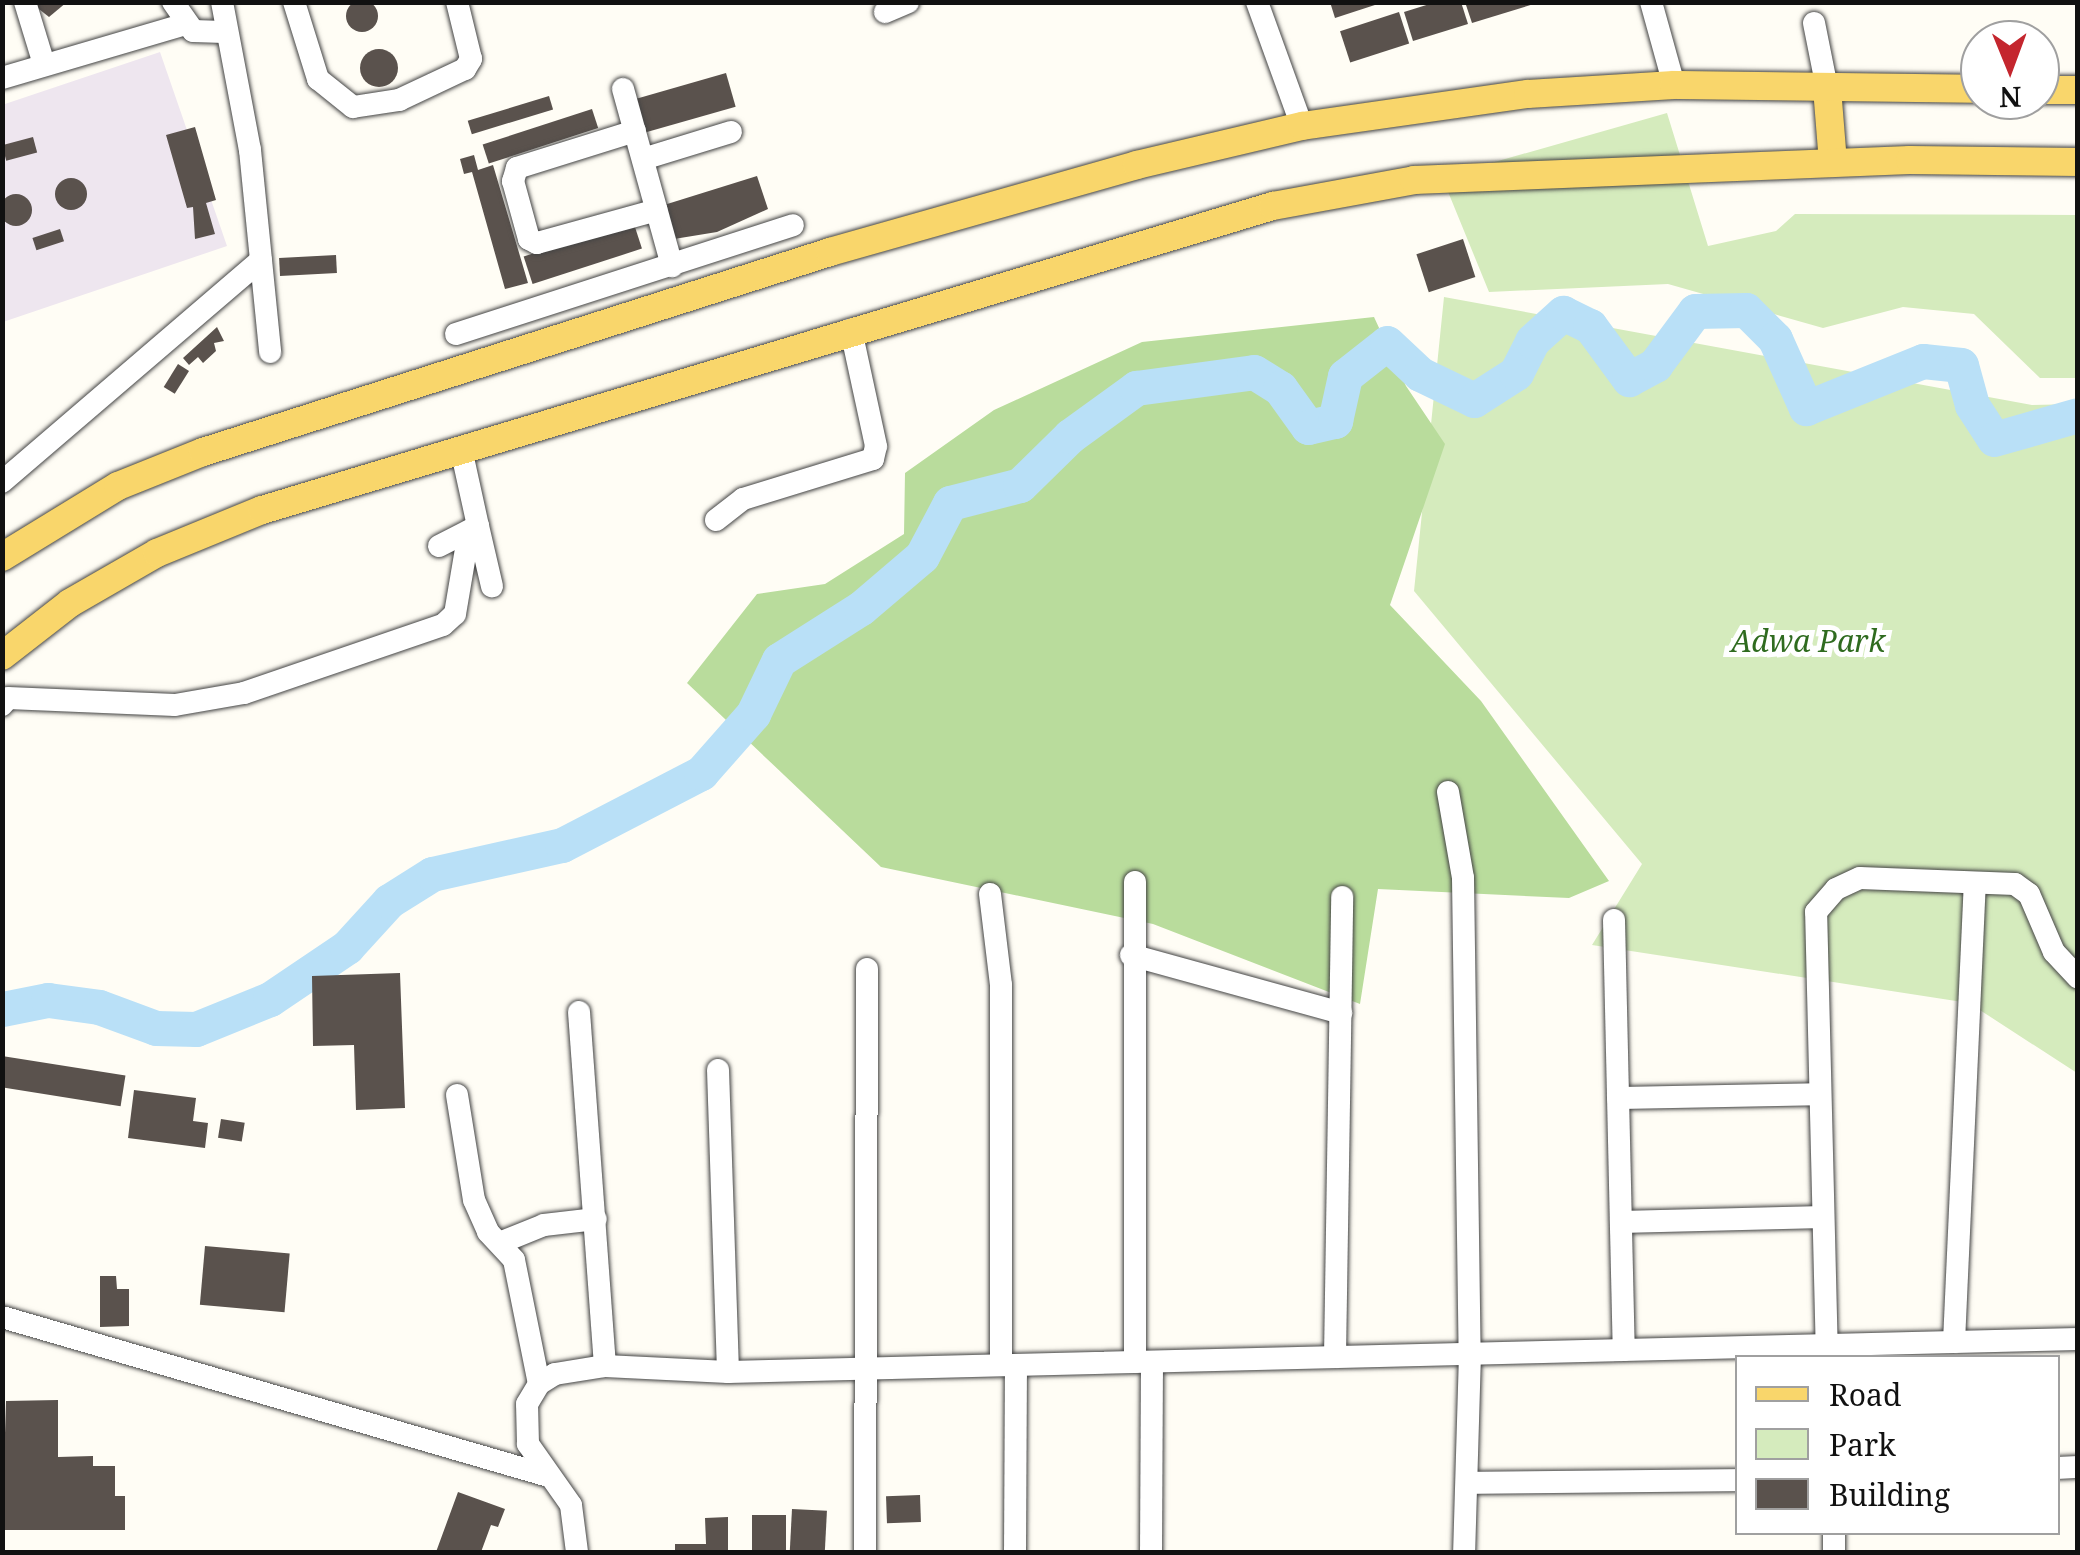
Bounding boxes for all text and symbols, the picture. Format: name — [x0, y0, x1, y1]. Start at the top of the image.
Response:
north arrow — [1960, 20, 2060, 120]
text: N — [1999, 79, 2022, 117]
park label: Adwa Park — [1731, 623, 1885, 659]
legend — [1735, 1355, 2060, 1535]
text: Road — [1829, 1374, 1901, 1415]
text: Park — [1829, 1424, 1896, 1465]
text: Building — [1829, 1474, 1950, 1515]

